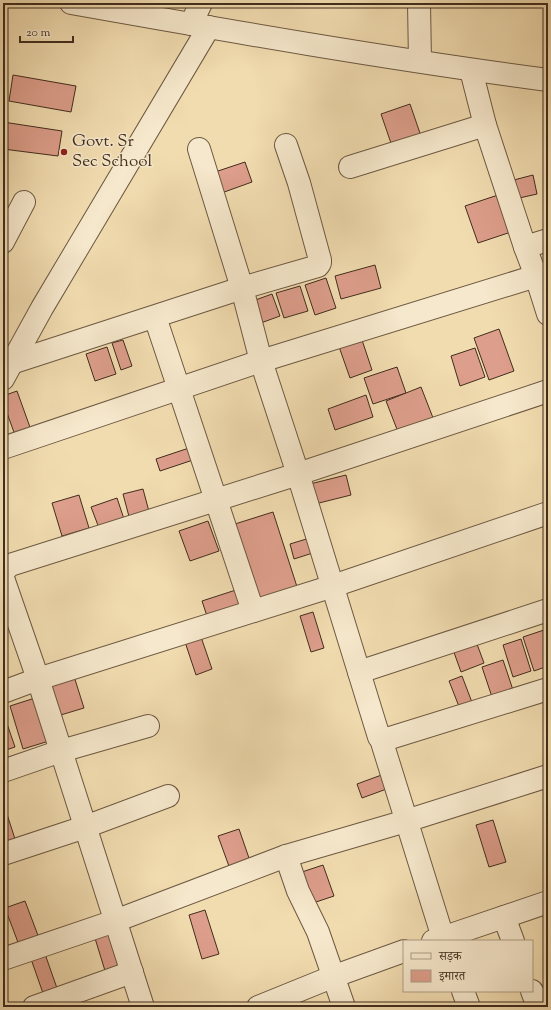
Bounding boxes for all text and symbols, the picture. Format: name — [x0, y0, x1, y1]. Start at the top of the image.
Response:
scale bar — [20, 18, 73, 44]
text: 20 m — [26, 24, 51, 42]
place label: Govt. Sr Sec School — [72, 130, 152, 174]
marker: Govt. Sr Sec School — [59, 147, 69, 157]
legend — [403, 940, 533, 992]
text: सड़क — [438, 948, 463, 966]
text: इमारत — [438, 968, 466, 986]

